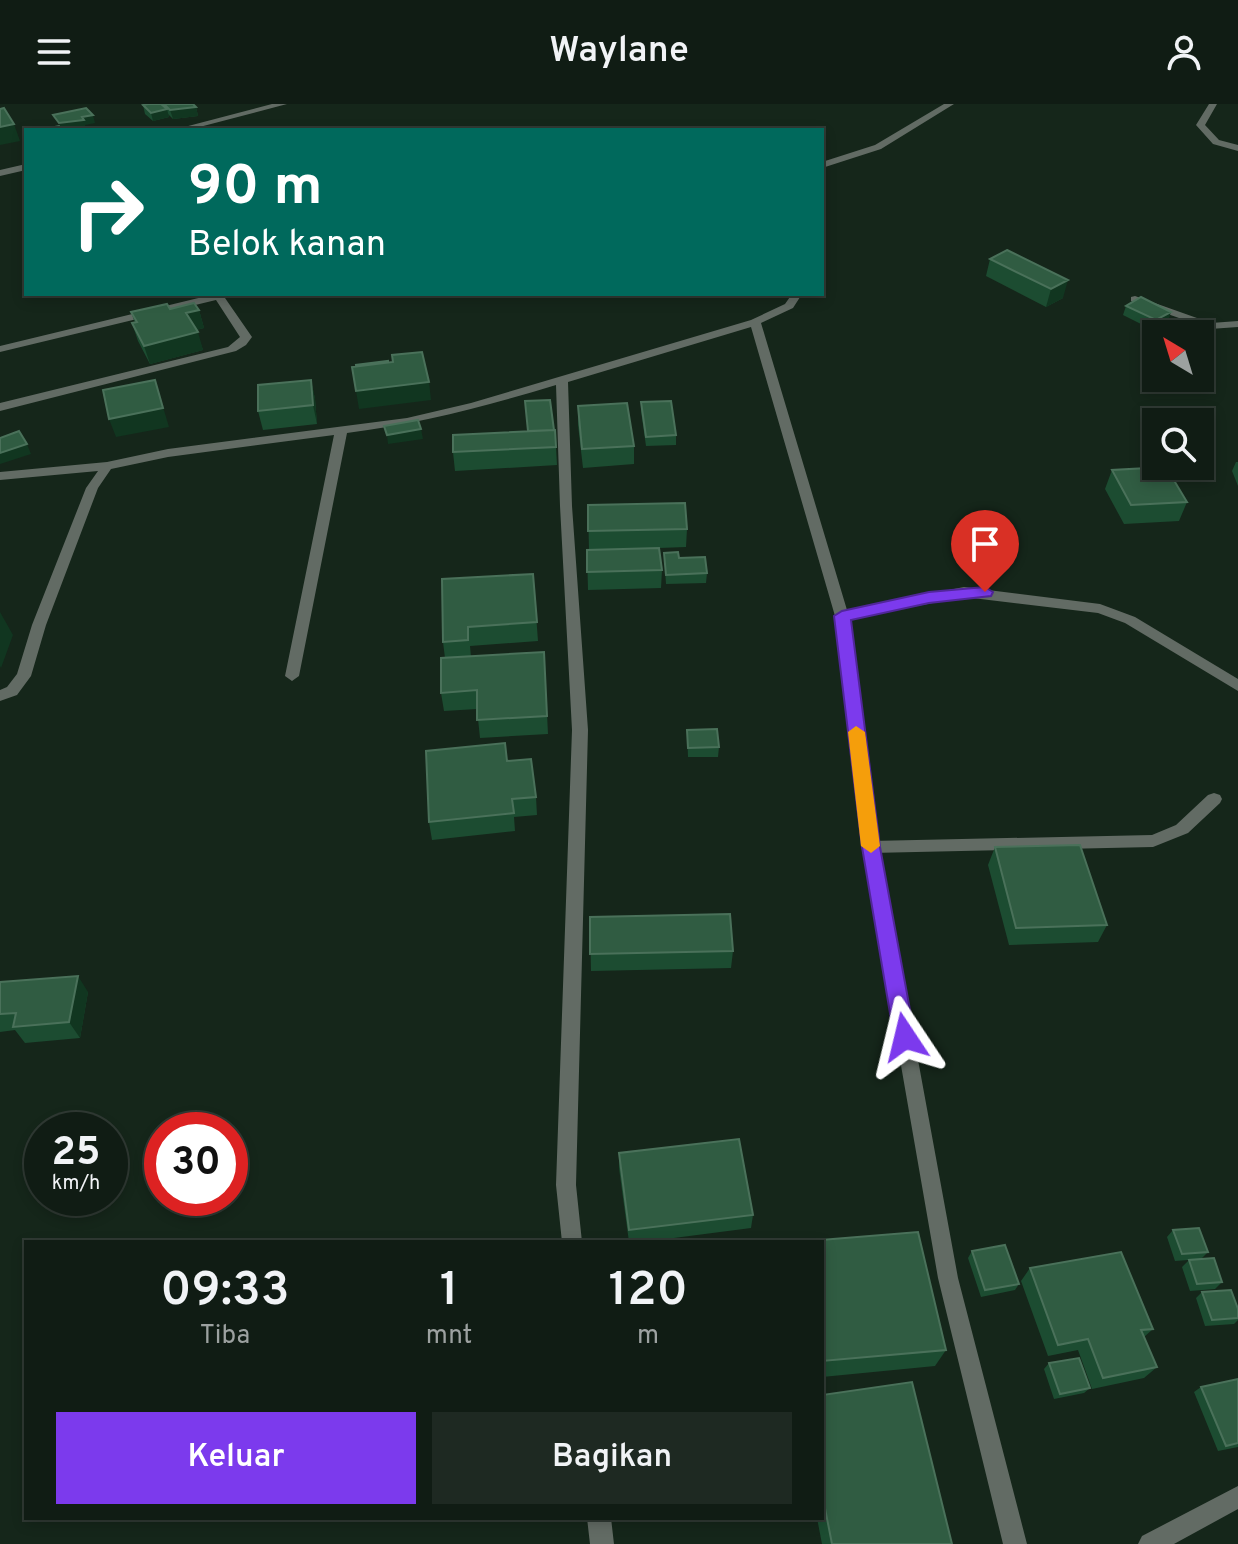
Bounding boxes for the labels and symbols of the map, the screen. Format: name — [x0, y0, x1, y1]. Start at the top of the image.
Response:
north arrow — [1142, 320, 1214, 392]
pin — [951, 510, 1019, 592]
position arrow — [863, 995, 947, 1079]
speed limit sign: 30 — [144, 1112, 248, 1216]

